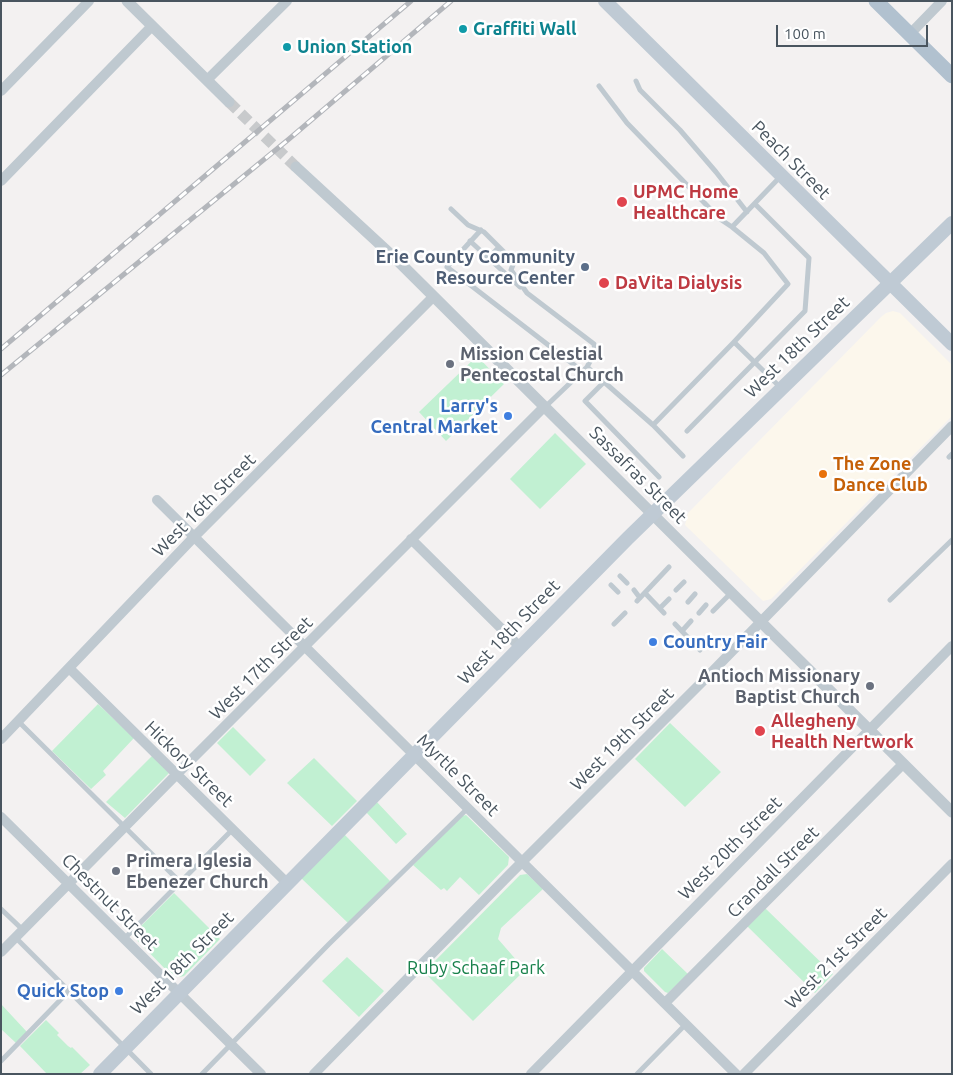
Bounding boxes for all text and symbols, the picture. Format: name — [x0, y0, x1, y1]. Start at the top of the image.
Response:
scale bar — [778, 15, 930, 47]
place label: Graffiti Wall — [473, 18, 576, 40]
marker: Graffiti Wall — [457, 23, 469, 35]
text: 100 m — [784, 25, 826, 42]
place label: Union Station — [297, 36, 412, 58]
marker: Union Station — [281, 41, 293, 53]
street label: Peach Street — [747, 116, 835, 204]
place label: UPMC Home Healthcare — [633, 181, 739, 223]
marker: UPMC Home Healthcare — [615, 195, 629, 209]
place label: Erie County Community Resource Center — [376, 246, 575, 288]
marker: Erie County Community Resource Center — [579, 261, 591, 273]
place label: DaVita Dialysis — [615, 272, 742, 294]
marker: DaVita Dialysis — [597, 276, 611, 290]
street label: West 18th Street — [740, 292, 854, 402]
place label: Mission Celestial Pentecostal Church — [460, 343, 624, 386]
marker: Mission Celestial Pentecostal Church — [444, 358, 456, 370]
place label: Larry's Central Market — [370, 395, 498, 438]
marker: Larry's Central Market — [502, 410, 514, 422]
street label: Sassafras Street — [585, 422, 691, 528]
street label: West 16th Street — [148, 449, 260, 561]
place label: The Zone Dance Club — [833, 453, 928, 496]
marker: The Zone Dance Club — [817, 468, 829, 480]
street label: West 18th Street — [454, 575, 564, 689]
street label: West 17th Street — [205, 612, 317, 724]
place label: Country Fair — [663, 631, 768, 653]
marker: Country Fair — [647, 636, 659, 648]
place label: Antioch Missionary Baptist Church — [698, 665, 860, 708]
marker: Antioch Missionary Baptist Church — [864, 680, 876, 692]
street label: West 19th Street — [566, 683, 678, 795]
place label: Allegheny Health Nertwork — [771, 710, 914, 752]
street label: Hickory Street — [140, 716, 238, 812]
marker: Allegheny Health Nertwork — [753, 724, 767, 738]
street label: Myrtle Street — [412, 729, 504, 821]
street label: West 20th Street — [674, 792, 786, 904]
street label: Crandall Street — [723, 822, 823, 922]
street label: Chestnut Street — [57, 849, 163, 955]
place label: Primera Iglesia Ebenezer Church — [126, 850, 269, 892]
marker: Primera Iglesia Ebenezer Church — [110, 865, 122, 877]
street label: West 21st Street — [781, 903, 891, 1013]
street label: West 18th Street — [126, 907, 238, 1019]
park label: Ruby Schaaf Park — [407, 957, 545, 979]
place label: Quick Stop — [17, 980, 109, 1002]
marker: Quick Stop — [113, 985, 125, 997]

